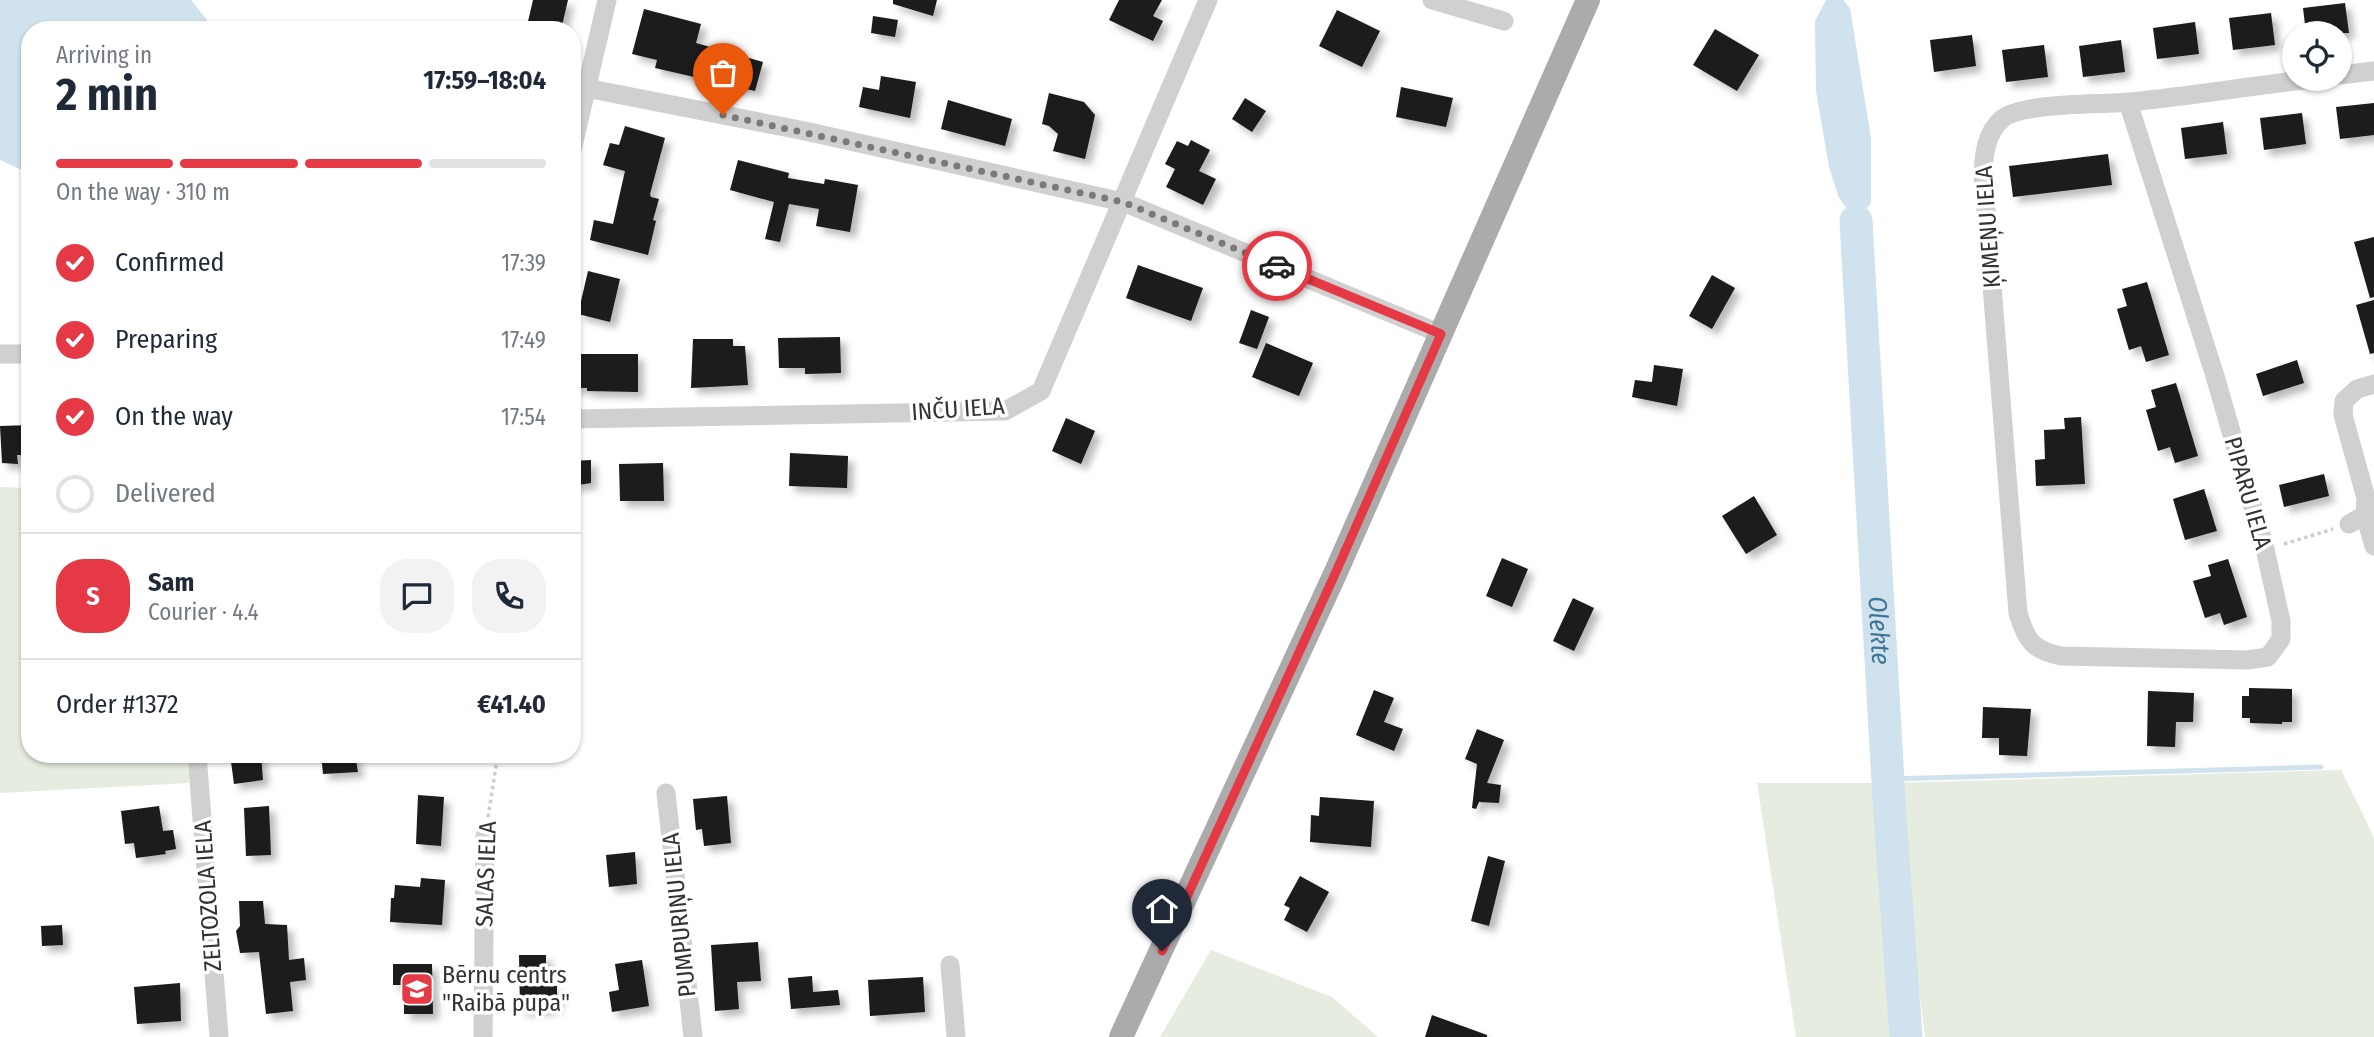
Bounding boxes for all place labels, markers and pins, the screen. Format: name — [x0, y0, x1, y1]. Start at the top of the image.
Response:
pin — [693, 43, 753, 115]
pin — [1132, 879, 1192, 951]
place label: Bērnu centrs "Raibā pupa" — [442, 961, 570, 1017]
school or university icon: Bērnu centrs "Raibā pupa" — [398, 970, 436, 1008]

